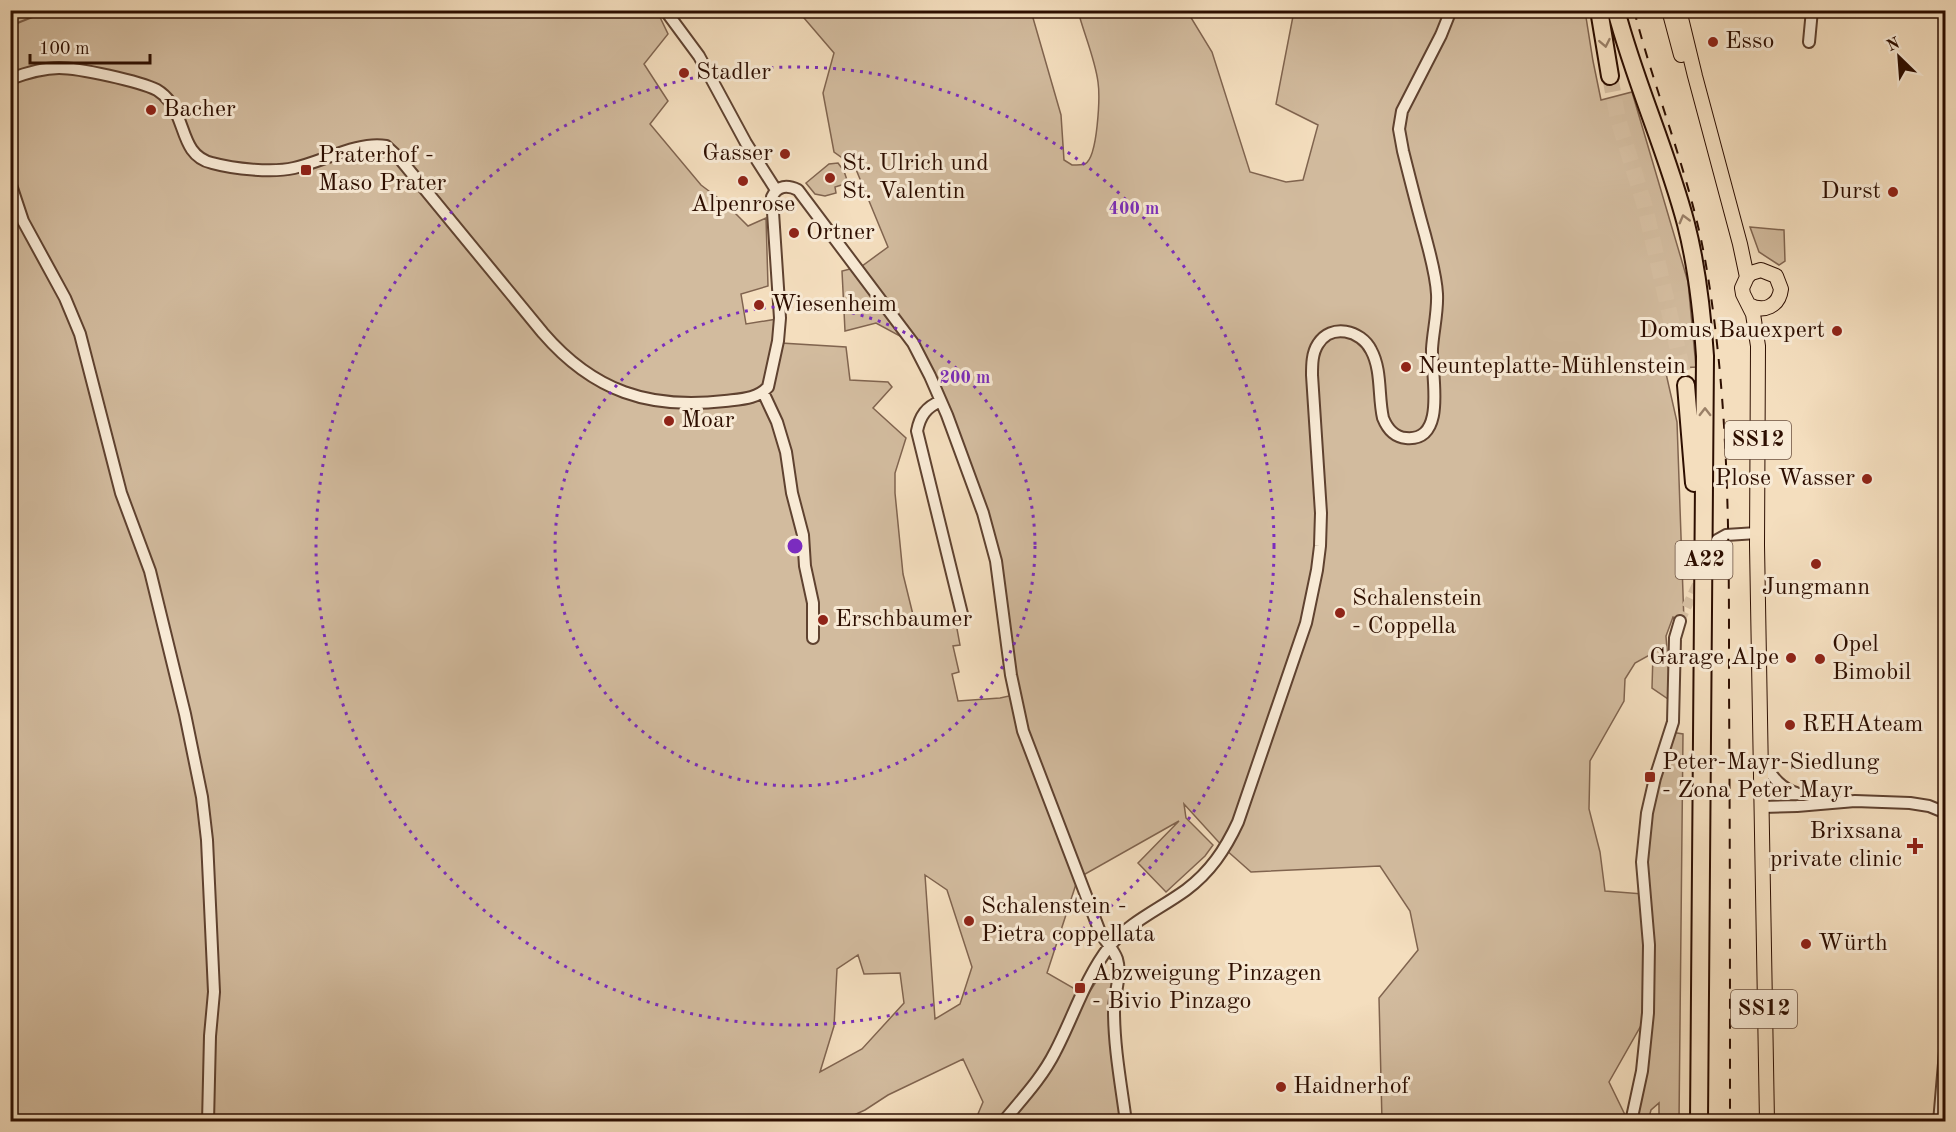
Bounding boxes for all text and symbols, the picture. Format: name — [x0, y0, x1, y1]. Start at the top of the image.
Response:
scale bar — [30, 27, 150, 65]
north arrow — [1869, 27, 1929, 87]
place label: Esso — [1725, 30, 1774, 54]
marker: Esso — [1706, 35, 1720, 49]
text: N — [1885, 35, 1903, 55]
one-way arrow — [1598, 38, 1611, 48]
text: 100 m — [39, 40, 90, 58]
place label: Stadler — [696, 61, 771, 85]
marker: Stadler — [677, 66, 691, 80]
place label: Bacher — [163, 98, 236, 122]
marker: Bacher — [144, 103, 158, 117]
place label: Gasser — [702, 142, 773, 166]
place label: Praterhof - Maso Prater — [318, 144, 446, 196]
marker: Gasser — [778, 147, 792, 161]
place label: St. Ulrich und St. Valentin — [842, 152, 989, 204]
marker: Praterhof - Maso Prater — [299, 163, 313, 177]
marker: St. Ulrich und St. Valentin — [823, 171, 837, 185]
marker: Alpenrose — [736, 174, 750, 188]
place label: Durst — [1821, 180, 1881, 204]
marker: Durst — [1886, 185, 1900, 199]
place label: Alpenrose — [691, 193, 795, 217]
text: 400 m — [1109, 200, 1159, 218]
one-way arrow — [1679, 214, 1692, 224]
place label: Ortner — [806, 221, 875, 245]
marker: Ortner — [787, 226, 801, 240]
place label: Wiesenheim — [771, 293, 897, 317]
marker: Wiesenheim — [752, 298, 766, 312]
place label: Domus Bauexpert — [1639, 319, 1825, 343]
marker: Domus Bauexpert — [1830, 324, 1844, 338]
place label: Neunteplatte-Mühlenstein — [1418, 355, 1686, 379]
marker: Neunteplatte-Mühlenstein — [1399, 360, 1413, 374]
text: 200 m — [940, 369, 990, 387]
one-way arrow — [1699, 408, 1711, 417]
place label: Moar — [681, 409, 735, 433]
marker: Moar — [662, 414, 676, 428]
road number: SS12 — [1725, 421, 1791, 459]
place label: Plose Wasser — [1715, 467, 1855, 491]
marker: Plose Wasser — [1860, 472, 1874, 486]
centre of rings — [785, 536, 805, 556]
road number: A22 — [1676, 541, 1732, 579]
marker: Jungmann — [1809, 557, 1823, 571]
place label: Jungmann — [1762, 576, 1870, 600]
place label: Schalenstein - Coppella — [1352, 587, 1482, 639]
marker: Schalenstein - Coppella — [1333, 606, 1347, 620]
place label: Erschbaumer — [835, 608, 972, 632]
marker: Erschbaumer — [816, 613, 830, 627]
place label: Opel Bimobil — [1832, 633, 1911, 685]
place label: Garage Alpe — [1649, 646, 1779, 670]
marker: Garage Alpe — [1784, 651, 1798, 665]
marker: Opel Bimobil — [1813, 652, 1827, 666]
place label: REHAteam — [1802, 713, 1923, 737]
marker: REHAteam — [1783, 718, 1797, 732]
place label: Peter-Mayr-Siedlung - Zona Peter Mayr — [1662, 751, 1879, 803]
marker: Peter-Mayr-Siedlung - Zona Peter Mayr — [1643, 770, 1657, 784]
place label: Brixsana private clinic — [1770, 820, 1902, 872]
marker: Brixsana private clinic — [1906, 837, 1924, 855]
place label: Schalenstein - Pietra coppellata — [981, 895, 1155, 947]
marker: Schalenstein - Pietra coppellata — [962, 914, 976, 928]
place label: Würth — [1818, 932, 1888, 956]
marker: Würth — [1799, 937, 1813, 951]
place label: Abzweigung Pinzagen - Bivio Pinzago — [1092, 962, 1322, 1014]
marker: Abzweigung Pinzagen - Bivio Pinzago — [1073, 981, 1087, 995]
road number: SS12 — [1731, 990, 1797, 1028]
place label: Haidnerhof — [1293, 1075, 1411, 1099]
marker: Haidnerhof — [1274, 1080, 1288, 1094]

